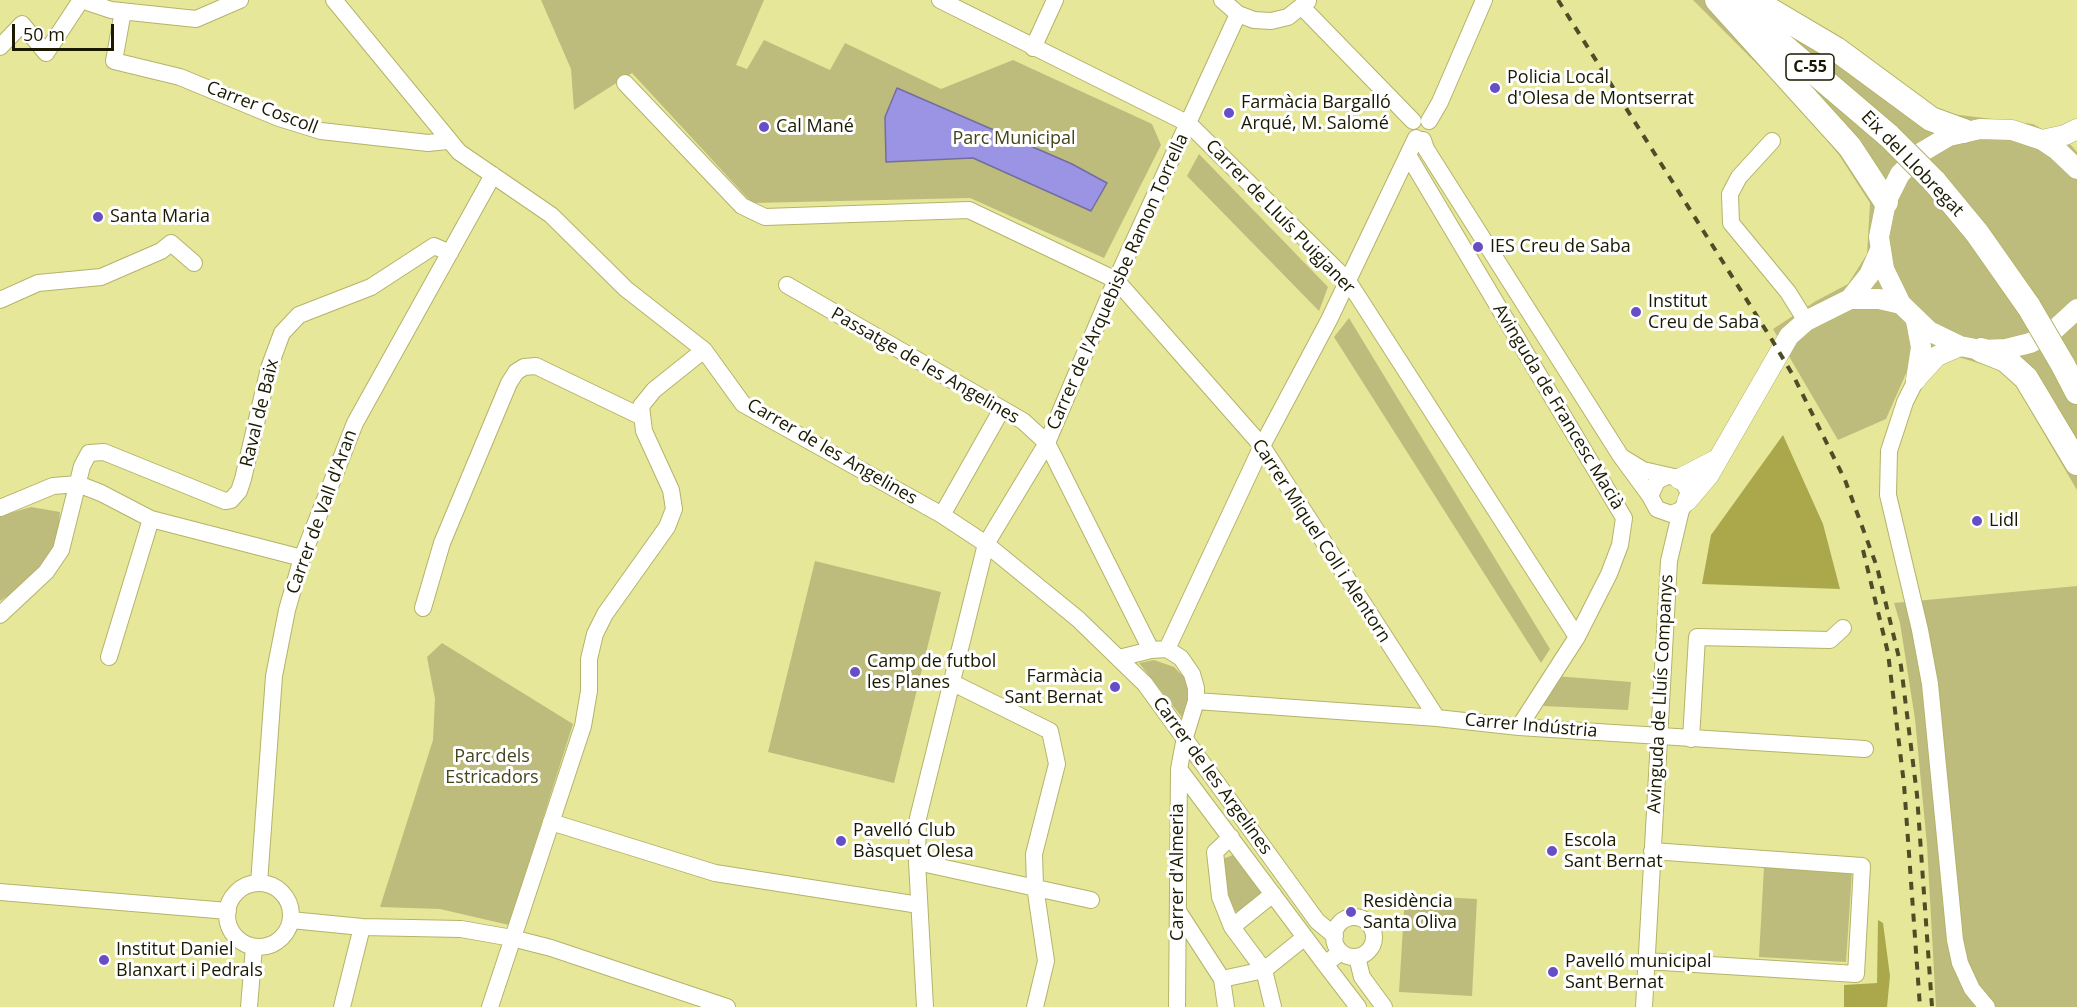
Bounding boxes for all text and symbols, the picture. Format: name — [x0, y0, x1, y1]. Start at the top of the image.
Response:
scale bar — [15, 12, 117, 50]
text: 50 m — [23, 22, 65, 46]
road number: C-55 — [1786, 54, 1834, 80]
place label: Policia Local d'Olesa de Montserrat — [1507, 67, 1694, 110]
street label: Carrer Coscoll — [203, 77, 321, 139]
marker: Policia Local d'Olesa de Montserrat — [1488, 81, 1502, 95]
place label: Farmàcia Bargalló Arqué, M. Salomé — [1241, 92, 1391, 134]
marker: Farmàcia Bargalló Arqué, M. Salomé — [1222, 106, 1236, 120]
street label: Eix del Llobregat — [1856, 107, 1968, 221]
place label: Cal Mané — [776, 116, 854, 138]
marker: Cal Mané — [757, 120, 771, 134]
park label: Parc Municipal — [952, 128, 1076, 150]
street label: Carrer de l'Arquebisbe Ramon Torrella — [1043, 130, 1193, 434]
street label: Carrer de Lluís Puigjaner — [1201, 135, 1359, 299]
place label: Santa Maria — [110, 206, 210, 228]
marker: Santa Maria — [91, 210, 105, 224]
place label: IES Creu de Saba — [1490, 236, 1631, 258]
marker: IES Creu de Saba — [1471, 240, 1485, 254]
place label: Institut Creu de Saba — [1648, 291, 1759, 334]
street label: Avinguda de Francesc Macià — [1488, 300, 1628, 514]
street label: Passatge de les Angelines — [827, 303, 1023, 429]
marker: Institut Creu de Saba — [1629, 305, 1643, 319]
street label: Raval de Baix — [236, 357, 284, 469]
street label: Carrer de les Angelines — [743, 394, 921, 510]
street label: Carrer de Vall d'Aran — [282, 427, 362, 597]
street label: Carrer Miquel Coll i Alentorn — [1247, 435, 1395, 647]
place label: Lidl — [1989, 510, 2018, 532]
marker: Lidl — [1970, 514, 1984, 528]
street label: Avinguda de Lluís Companys — [1644, 574, 1678, 814]
place label: Camp de futbol les Planes — [867, 651, 996, 694]
marker: Camp de futbol les Planes — [848, 665, 862, 679]
place label: Farmàcia Sant Bernat — [1004, 666, 1103, 708]
marker: Farmàcia Sant Bernat — [1108, 680, 1122, 694]
street label: Carrer de les Argelines — [1148, 693, 1276, 859]
street label: Carrer Indústria — [1464, 709, 1598, 743]
park label: Parc dels Estricadors — [445, 746, 539, 789]
street label: Carrer d'Almeria — [1167, 803, 1189, 941]
place label: Pavelló Club Bàsquet Olesa — [853, 820, 974, 862]
place label: Escola Sant Bernat — [1564, 830, 1663, 872]
marker: Pavelló Club Bàsquet Olesa — [834, 834, 848, 848]
marker: Escola Sant Bernat — [1545, 844, 1559, 858]
place label: Residència Santa Oliva — [1363, 891, 1457, 934]
marker: Residència Santa Oliva — [1344, 905, 1358, 919]
place label: Institut Daniel Blanxart i Pedrals — [116, 939, 263, 982]
place label: Pavelló municipal Sant Bernat — [1565, 951, 1712, 994]
marker: Institut Daniel Blanxart i Pedrals — [97, 953, 111, 967]
marker: Pavelló municipal Sant Bernat — [1546, 965, 1560, 979]

